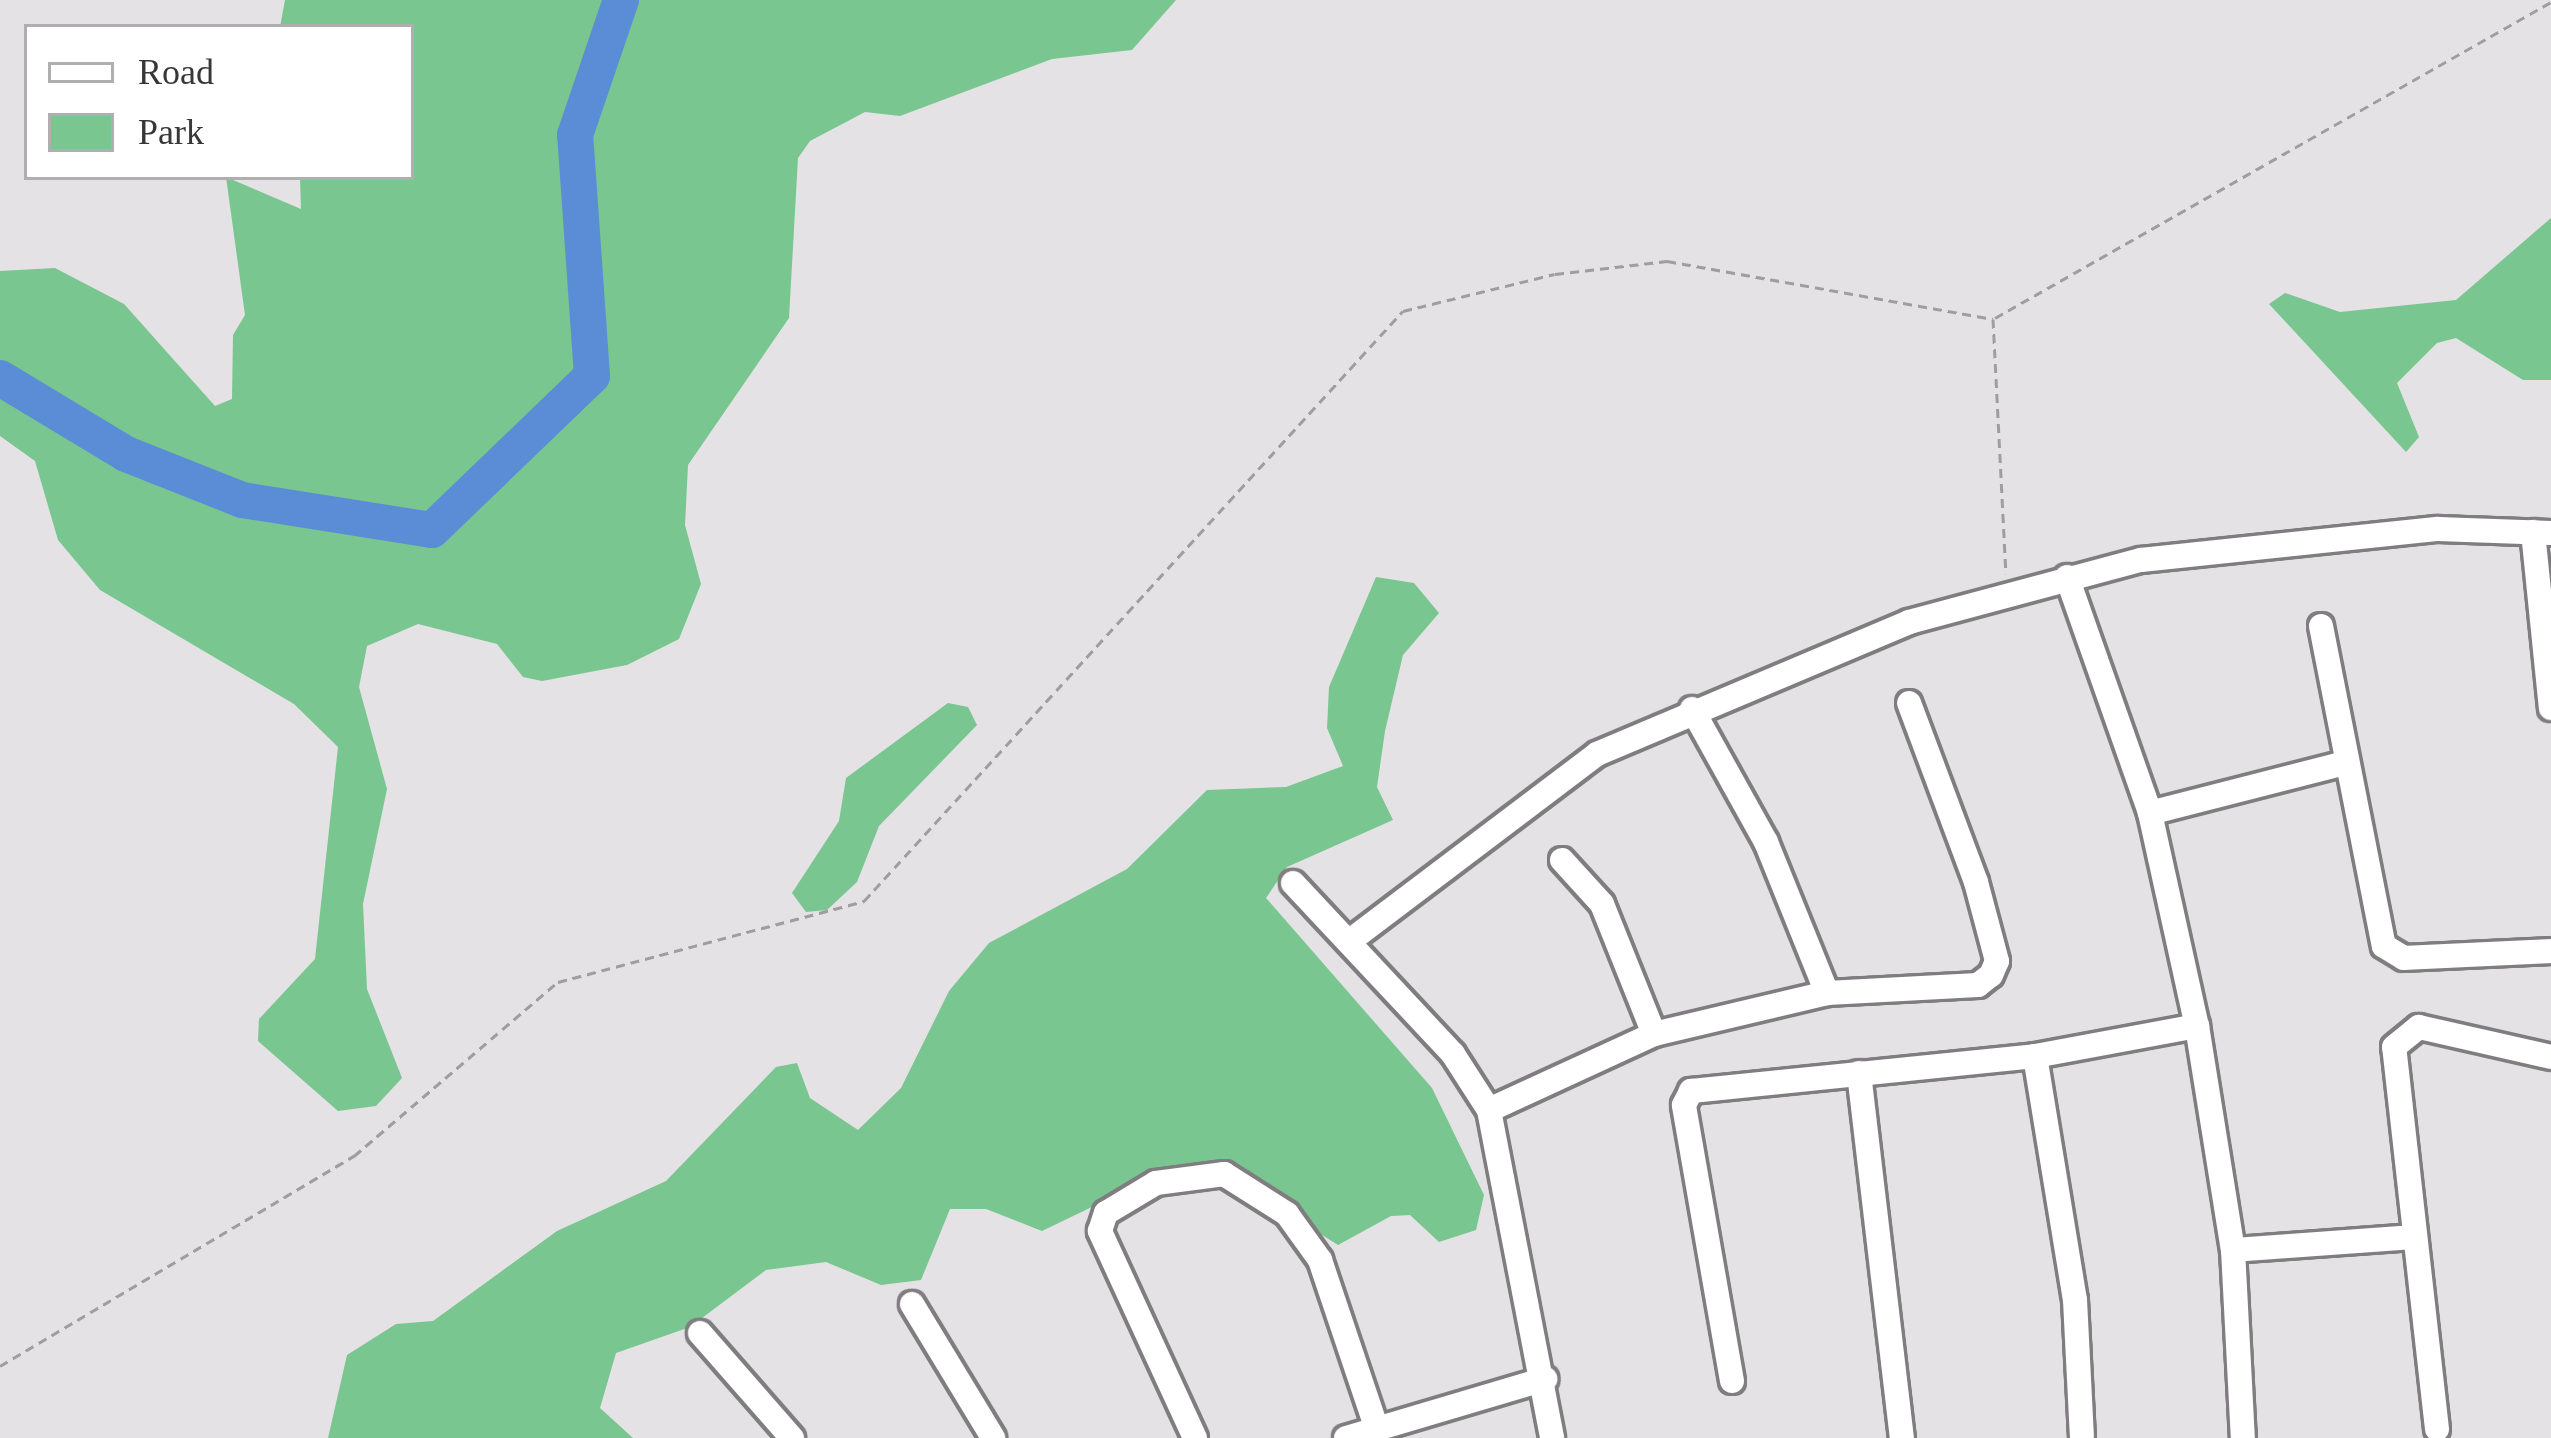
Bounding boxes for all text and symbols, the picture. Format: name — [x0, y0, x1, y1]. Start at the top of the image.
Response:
legend — [24, 24, 414, 180]
text: Road — [138, 52, 214, 92]
text: Park — [138, 112, 204, 152]

